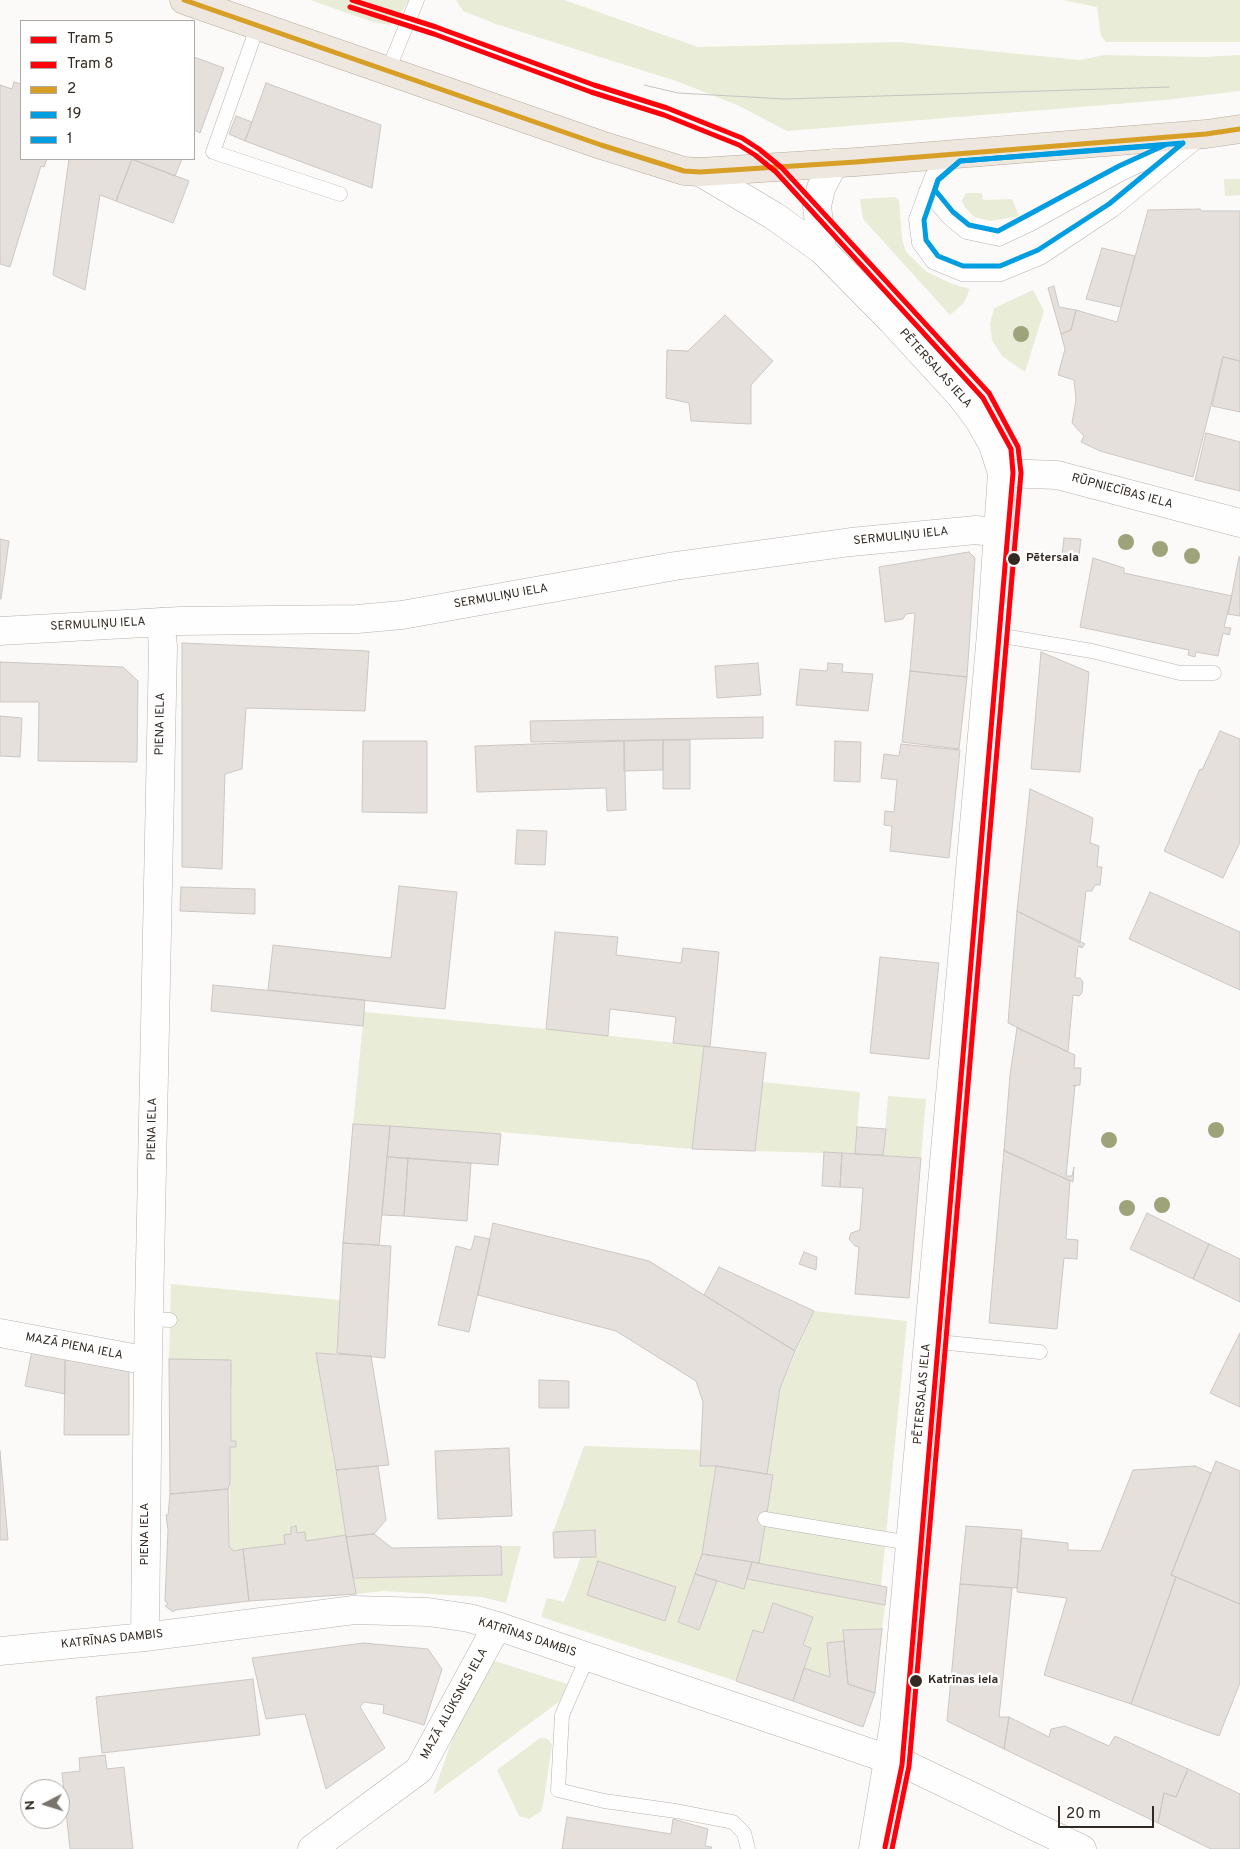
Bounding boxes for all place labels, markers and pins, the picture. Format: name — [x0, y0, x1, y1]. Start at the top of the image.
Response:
marker: Pētersala — [1006, 551, 1022, 567]
place label: Pētersala — [1026, 552, 1079, 566]
marker: Katrīnas iela — [908, 1673, 924, 1689]
place label: Katrīnas iela — [928, 1674, 998, 1688]

